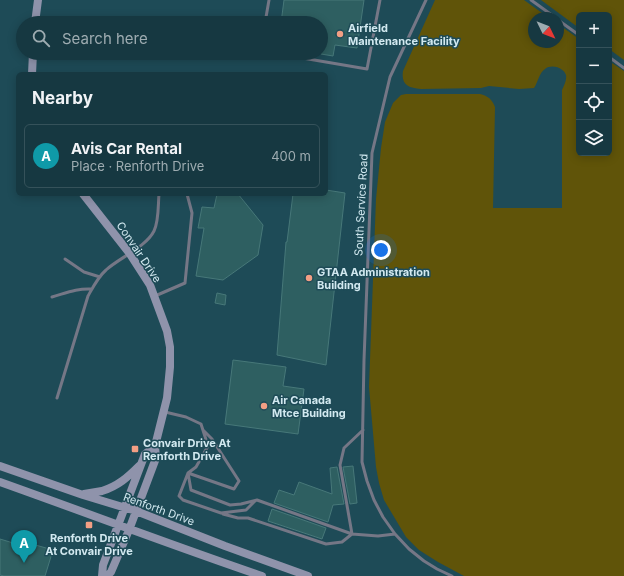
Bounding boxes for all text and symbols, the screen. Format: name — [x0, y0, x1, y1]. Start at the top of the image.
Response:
north arrow — [528, 12, 564, 48]
map controls — [576, 12, 612, 156]
button: + — [576, 12, 612, 48]
search box — [16, 16, 328, 60]
place label: Airfield Maintenance Facility — [348, 21, 460, 48]
icon: search — [30, 27, 52, 49]
text: Search here — [62, 29, 148, 48]
marker: Airfield Maintenance Facility — [335, 29, 345, 39]
button: − — [576, 48, 612, 84]
button: locate — [576, 84, 612, 120]
text: Nearby — [32, 88, 93, 108]
button: layers — [576, 120, 612, 156]
text: Avis Car Rental — [71, 139, 182, 158]
text: A — [41, 148, 51, 164]
text: 400 m — [271, 148, 311, 164]
street label: South Service Road — [351, 154, 371, 256]
text: Place · Renforth Drive — [71, 158, 204, 174]
street label: Convair Drive — [113, 219, 165, 285]
your location — [371, 240, 391, 260]
place label: GTAA Administration Building — [317, 265, 430, 292]
marker: GTAA Administration Building — [304, 273, 314, 283]
place label: Air Canada Mtce Building — [272, 393, 346, 420]
marker: Air Canada Mtce Building — [259, 401, 269, 411]
place label: Convair Drive At Renforth Drive — [143, 436, 230, 463]
marker: Convair Drive At Renforth Drive — [130, 444, 140, 454]
street label: Renforth Drive — [121, 490, 197, 528]
marker: Renforth Drive At Convair Drive — [84, 520, 94, 530]
pin: A — [11, 530, 37, 563]
place label: Renforth Drive At Convair Drive — [45, 531, 133, 558]

